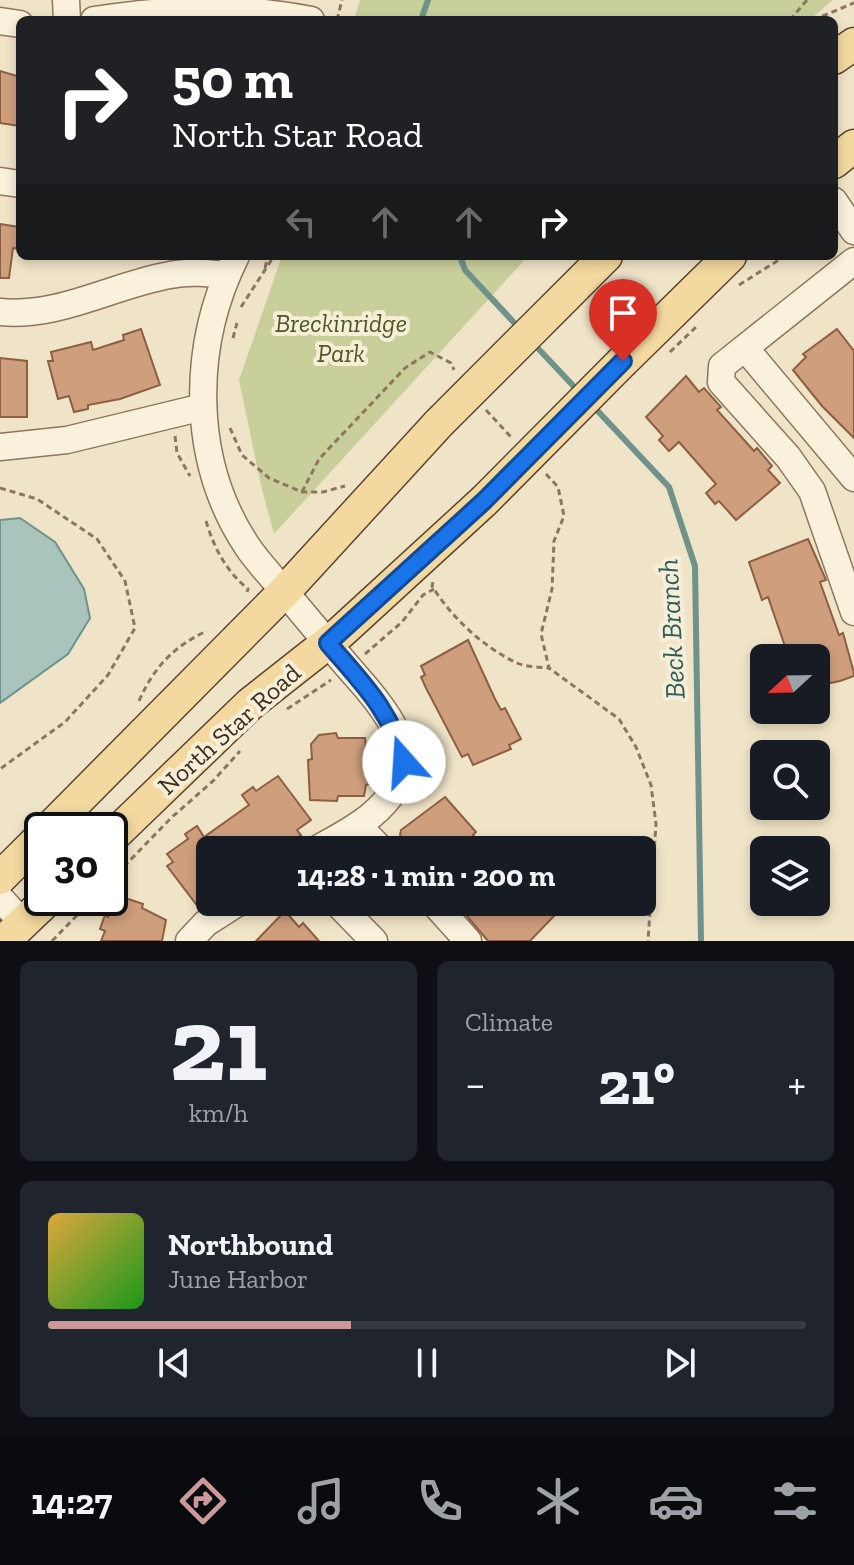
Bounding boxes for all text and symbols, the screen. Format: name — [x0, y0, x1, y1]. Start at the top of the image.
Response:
text: 50 m — [172, 45, 293, 112]
icon: right — [40, 48, 144, 152]
text: North Star Road — [172, 113, 423, 156]
icon: left — [279, 200, 323, 244]
icon: ahead — [363, 200, 407, 244]
icon: ahead — [447, 200, 491, 244]
icon: right — [531, 200, 575, 244]
pin — [589, 279, 657, 361]
icon: arrive — [601, 291, 645, 335]
park label: Breckinridge Park — [275, 307, 407, 369]
water label: Beck Branch — [651, 558, 692, 700]
north arrow — [750, 644, 830, 724]
map controls — [750, 644, 830, 916]
street label: North Star Road — [151, 657, 307, 801]
position arrow — [362, 720, 446, 804]
button: search — [750, 740, 830, 820]
speed limit sign: 30 — [24, 812, 128, 916]
button: layers — [750, 836, 830, 916]
text: 14:28 · 1 min · 200 m — [297, 858, 555, 894]
text: 21 — [170, 982, 267, 1107]
text: Climate — [465, 1006, 553, 1038]
text: 21° — [598, 1047, 675, 1119]
text: − — [465, 1057, 486, 1110]
text: + — [787, 1057, 806, 1110]
text: km/h — [189, 1097, 248, 1129]
text: Northbound — [168, 1227, 333, 1263]
text: June Harbor — [168, 1263, 308, 1295]
icon: previous — [152, 1341, 196, 1385]
icon: pause — [405, 1341, 449, 1385]
icon: next — [658, 1341, 702, 1385]
icon: directions — [175, 1473, 231, 1529]
icon: music — [293, 1473, 349, 1529]
icon: phone — [412, 1473, 468, 1529]
icon: climate — [530, 1473, 586, 1529]
icon: car — [648, 1473, 704, 1529]
icon: filters — [767, 1473, 823, 1529]
text: 14:27 — [31, 1480, 112, 1523]

